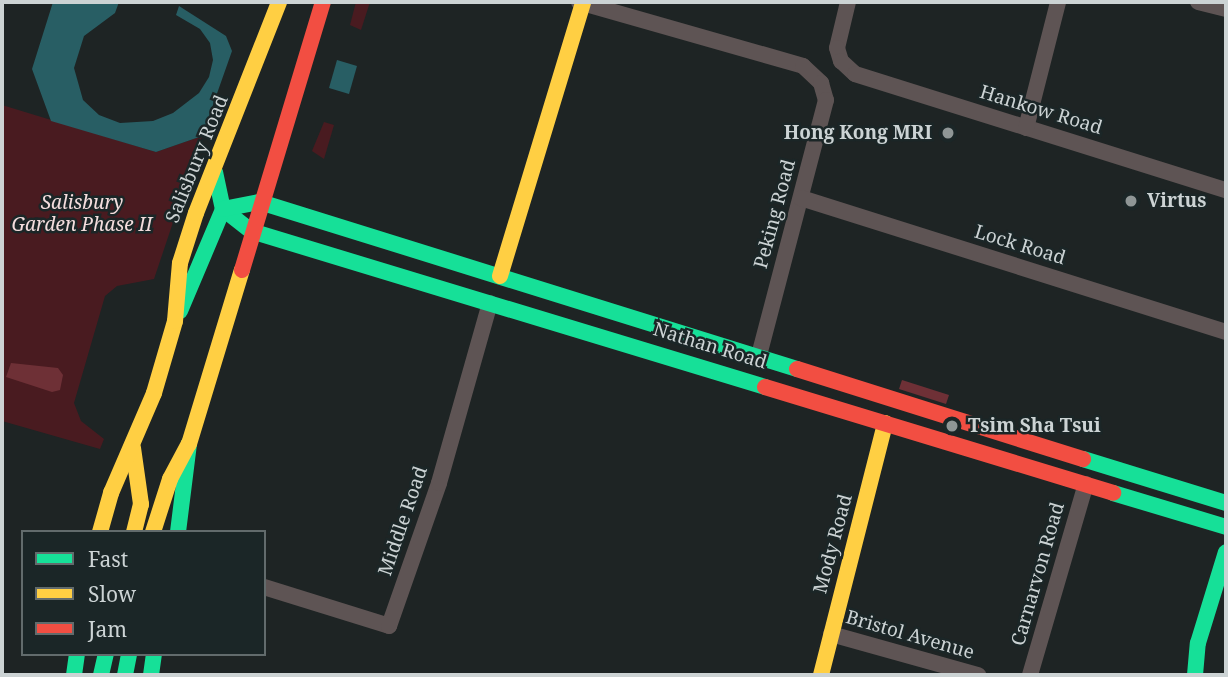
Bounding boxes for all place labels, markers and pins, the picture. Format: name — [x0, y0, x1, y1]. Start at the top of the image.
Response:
place label: Hong Kong MRI — [784, 122, 932, 144]
marker: Hong Kong MRI — [938, 123, 958, 143]
place label: Virtus — [1147, 190, 1206, 212]
marker: Virtus — [1121, 191, 1141, 211]
place label: Tsim Sha Tsui — [968, 415, 1101, 437]
marker: Tsim Sha Tsui — [942, 416, 962, 436]

